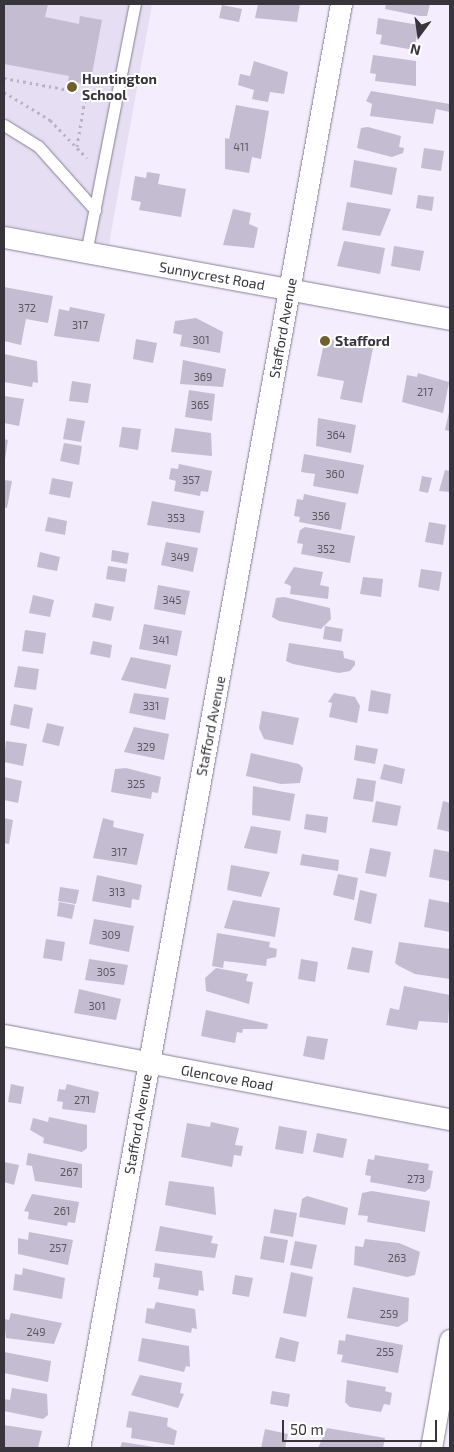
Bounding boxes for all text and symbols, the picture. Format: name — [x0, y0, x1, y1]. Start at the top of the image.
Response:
north arrow — [394, 10, 444, 60]
text: N — [408, 41, 422, 60]
place label: Huntington School — [82, 71, 157, 104]
marker: Huntington School — [66, 81, 78, 93]
house number: 411 — [233, 140, 249, 154]
street label: Sunnycrest Road — [158, 258, 266, 294]
street label: Stafford Avenue — [266, 276, 300, 380]
house number: 372 — [18, 301, 36, 315]
house number: 317 — [72, 318, 88, 332]
house number: 301 — [192, 333, 210, 347]
place label: Stafford — [335, 333, 390, 349]
marker: Stafford — [319, 335, 331, 347]
house number: 369 — [194, 370, 212, 384]
house number: 217 — [417, 385, 433, 399]
house number: 365 — [191, 398, 209, 412]
house number: 364 — [326, 428, 346, 442]
house number: 360 — [325, 467, 345, 481]
house number: 357 — [182, 473, 200, 487]
house number: 356 — [312, 509, 330, 523]
house number: 353 — [167, 511, 185, 525]
house number: 352 — [317, 542, 335, 556]
house number: 349 — [170, 550, 190, 564]
house number: 345 — [163, 593, 181, 607]
house number: 341 — [152, 633, 170, 647]
street label: Stafford Avenue — [193, 674, 229, 778]
house number: 331 — [143, 699, 159, 713]
house number: 329 — [137, 740, 155, 754]
house number: 325 — [127, 777, 145, 791]
house number: 317 — [111, 845, 127, 859]
house number: 313 — [109, 885, 125, 899]
house number: 309 — [101, 928, 121, 942]
house number: 305 — [97, 965, 115, 979]
house number: 301 — [88, 999, 106, 1013]
street label: Glencove Road — [180, 1062, 274, 1094]
street label: Stafford Avenue — [121, 1072, 155, 1176]
house number: 271 — [74, 1093, 90, 1107]
house number: 267 — [60, 1165, 78, 1179]
house number: 273 — [407, 1172, 425, 1186]
house number: 261 — [54, 1204, 70, 1218]
house number: 257 — [49, 1241, 67, 1255]
house number: 263 — [388, 1251, 406, 1265]
house number: 259 — [380, 1307, 398, 1321]
house number: 249 — [26, 1325, 46, 1339]
house number: 255 — [376, 1345, 394, 1359]
scale bar — [284, 1410, 439, 1442]
text: 50 m — [290, 1420, 324, 1438]

